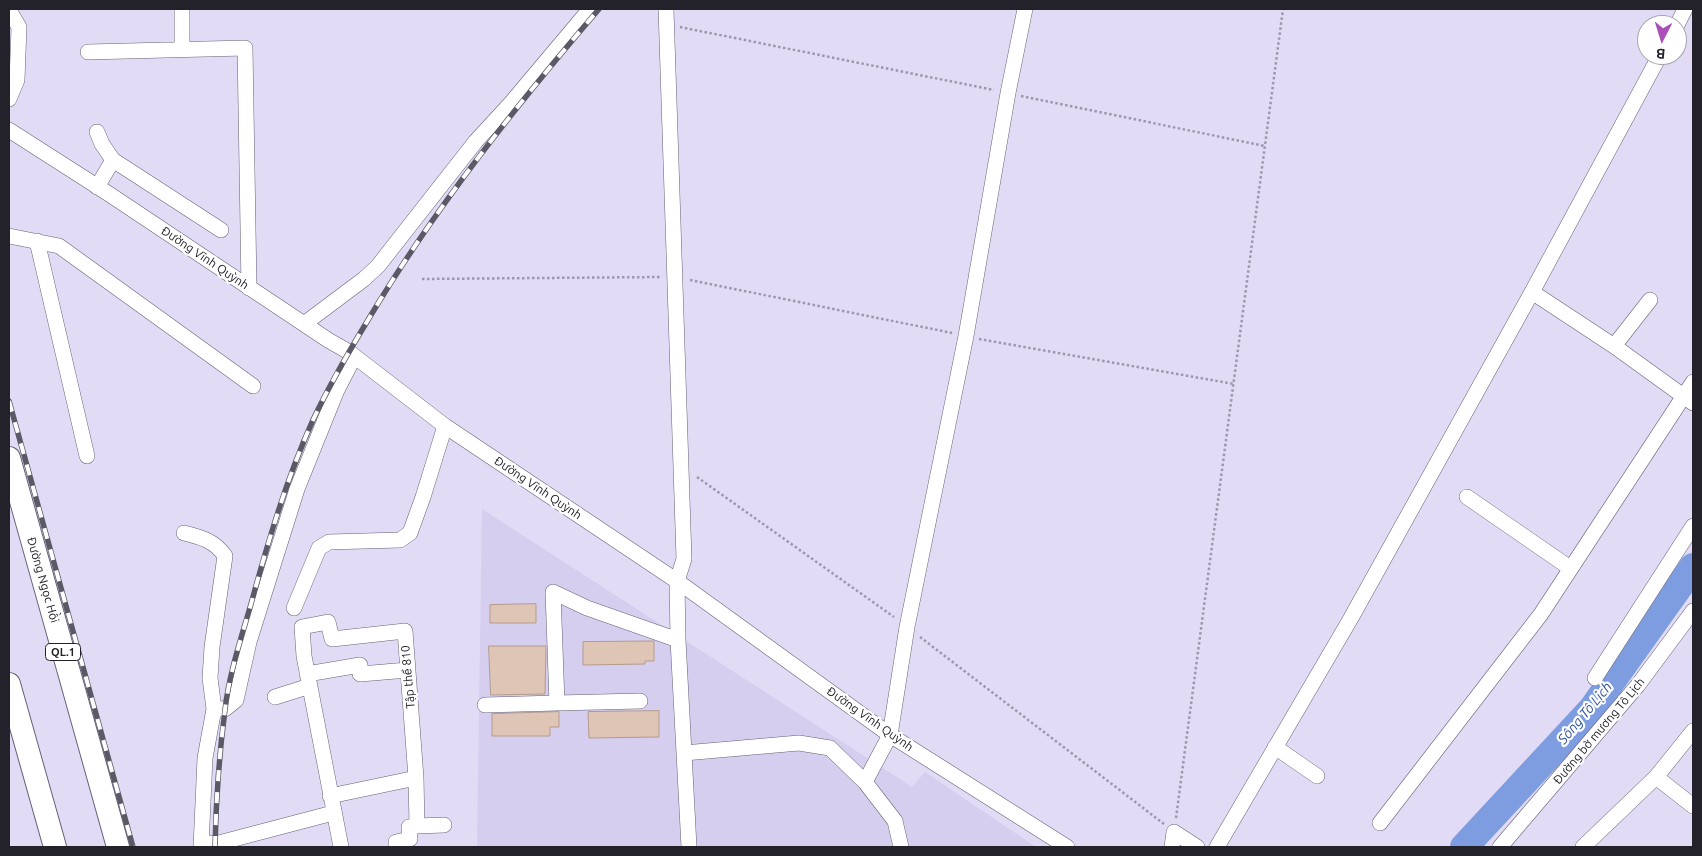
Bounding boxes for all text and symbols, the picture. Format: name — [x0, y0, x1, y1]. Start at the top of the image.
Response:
north arrow — [1637, 15, 1687, 65]
text: B — [1655, 46, 1666, 62]
street label: Đường Vĩnh Quỳnh — [159, 223, 251, 293]
street label: Đường Vĩnh Quỳnh — [492, 453, 584, 523]
street label: Đường Ngọc Hồi — [24, 536, 62, 624]
road number: QL.1 — [46, 644, 80, 660]
street label: Tập thể 810 — [398, 645, 418, 709]
street label: Đường bờ mương Tô Lịch — [1550, 675, 1648, 787]
water label: Sông Tô Lịch — [1554, 679, 1616, 747]
street label: Đường Vĩnh Quỳnh — [824, 684, 916, 754]

